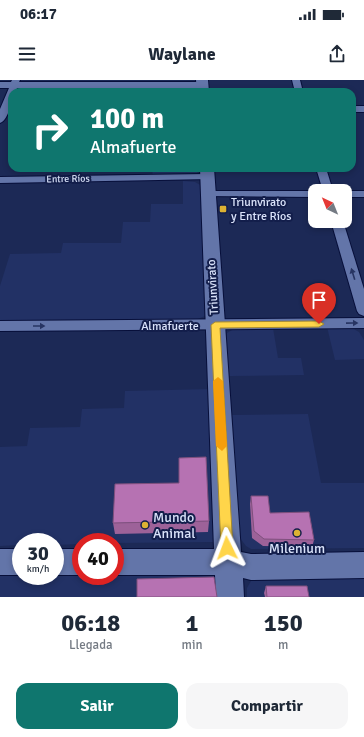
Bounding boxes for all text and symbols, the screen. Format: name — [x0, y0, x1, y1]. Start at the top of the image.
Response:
text: 06:17 — [20, 5, 57, 23]
icon: menu — [16, 43, 38, 65]
text: Waylane — [148, 43, 216, 65]
icon: share — [326, 43, 348, 65]
text: 100 m — [90, 102, 164, 136]
icon: right — [24, 104, 76, 156]
text: Almafuerte — [90, 136, 177, 158]
street label: Entre Ríos — [46, 173, 91, 185]
north arrow — [308, 184, 352, 228]
map controls — [308, 184, 352, 228]
place label: Triunvirato y Entre Ríos — [231, 195, 292, 224]
marker: Triunvirato y Entre Ríos — [218, 204, 228, 214]
street label: Triunvirato — [204, 259, 222, 315]
one-way arrow — [350, 267, 356, 279]
pin — [302, 283, 336, 324]
icon: arrive — [308, 289, 330, 311]
street label: Almafuerte — [141, 319, 199, 334]
one-way arrow — [346, 320, 359, 326]
one-way arrow — [33, 323, 46, 329]
place label: Mundo Animal — [153, 509, 195, 542]
marker: Mundo Animal — [140, 520, 150, 530]
position arrow — [206, 527, 248, 569]
marker: Milenium — [292, 528, 302, 538]
speed limit sign: 40 — [72, 533, 124, 585]
place label: Milenium — [269, 540, 325, 557]
text: 30 — [27, 541, 49, 566]
text: km/h — [27, 563, 49, 575]
text: 06:18 — [61, 608, 120, 638]
text: 1 — [186, 608, 198, 638]
text: 150 — [264, 608, 303, 638]
text: Llegada — [69, 637, 113, 653]
text: min — [182, 637, 203, 653]
text: m — [278, 637, 288, 653]
button: Salir — [16, 683, 178, 729]
button: Compartir — [186, 683, 348, 729]

